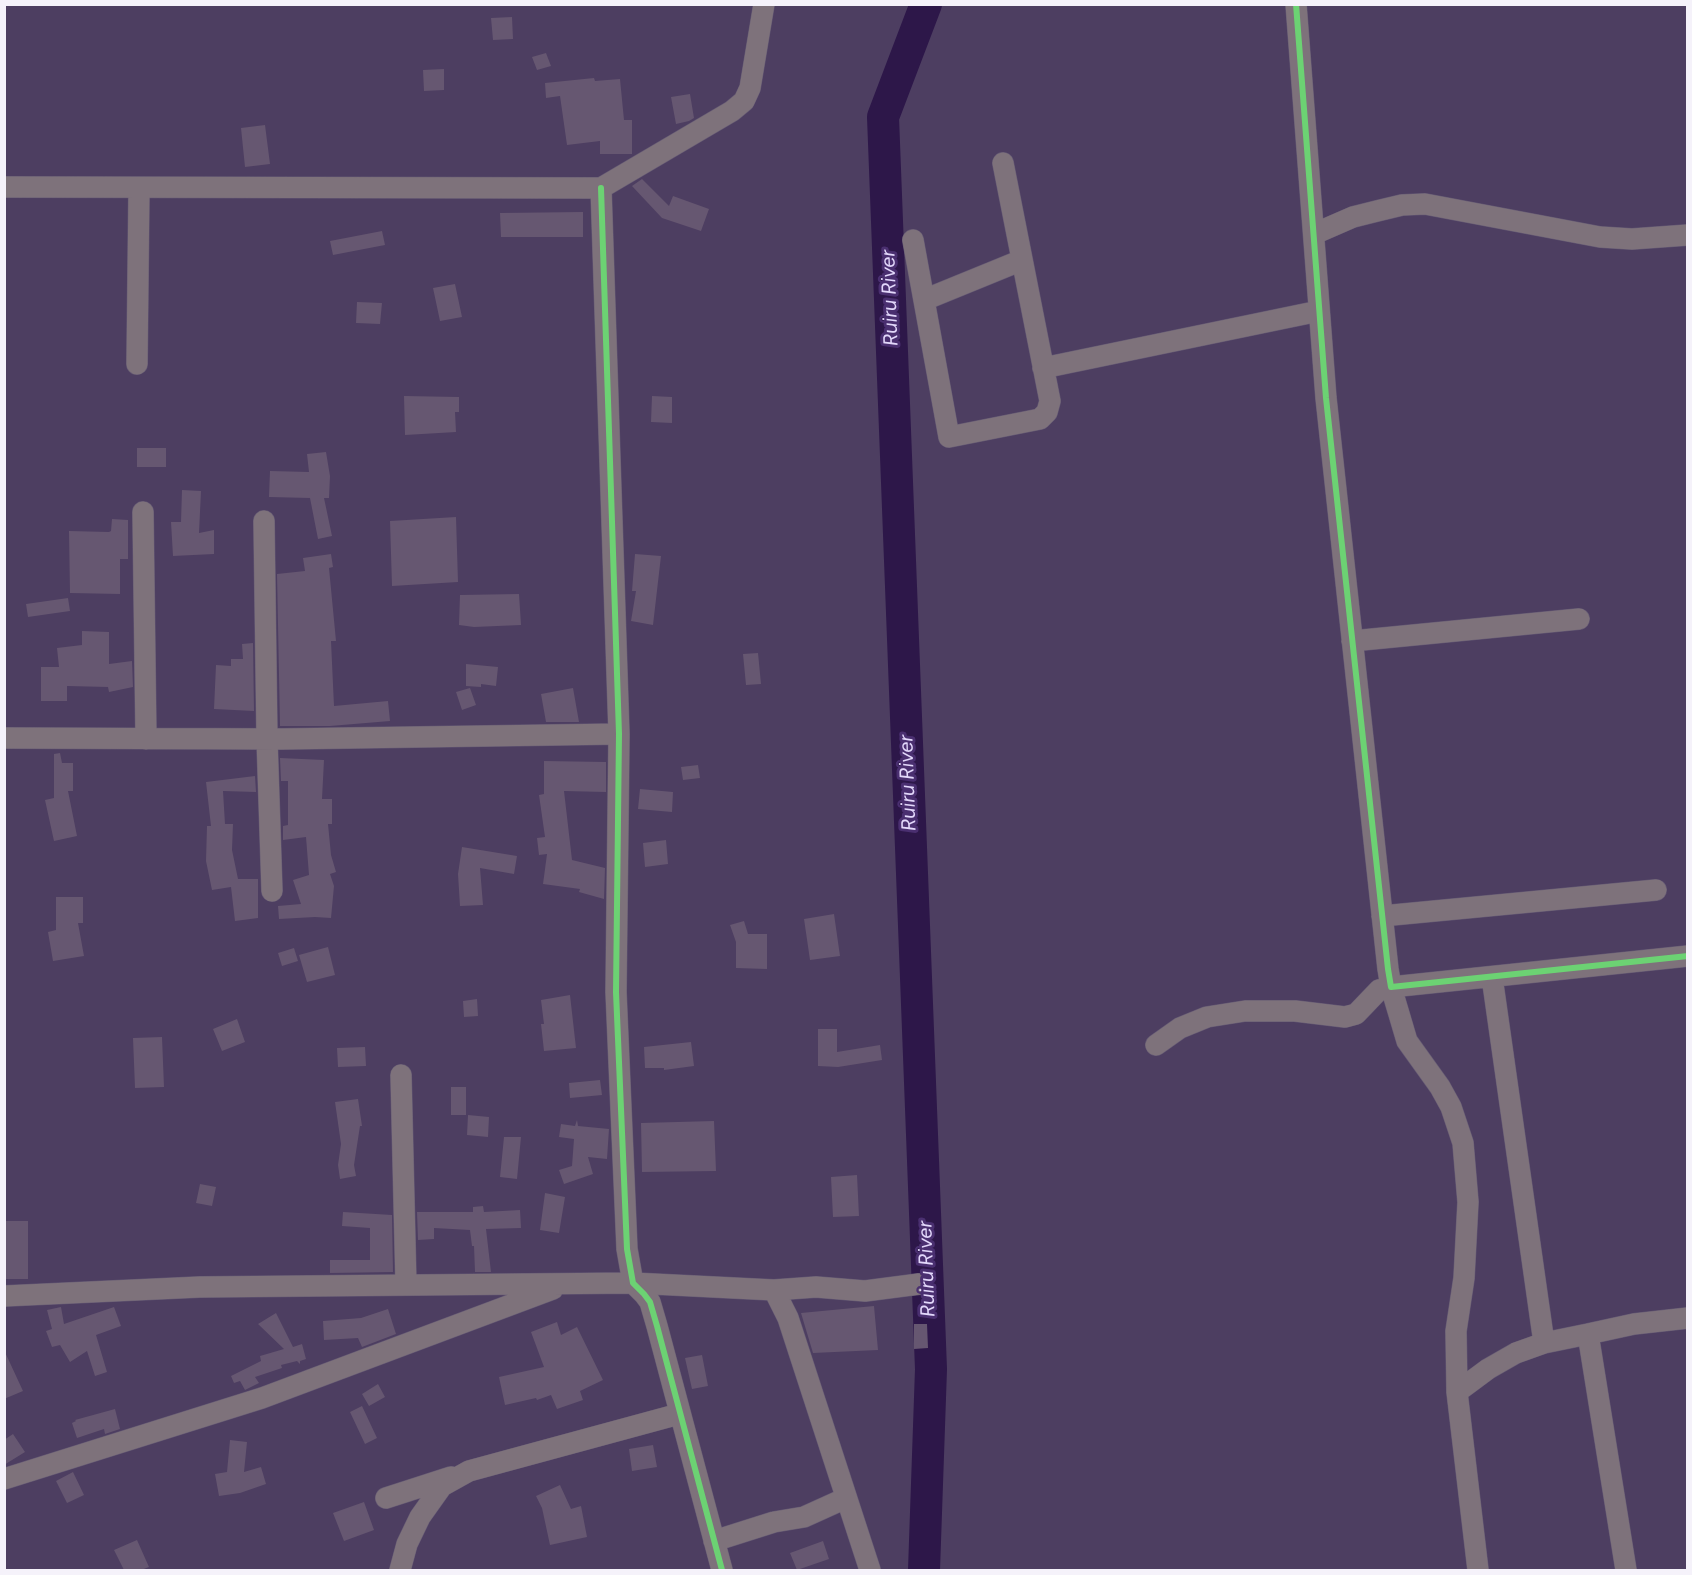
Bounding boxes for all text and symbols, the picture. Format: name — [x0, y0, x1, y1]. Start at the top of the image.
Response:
water label: Ruiru River — [876, 249, 904, 347]
water label: Ruiru River — [894, 734, 922, 832]
water label: Ruiru River — [913, 1220, 941, 1318]

